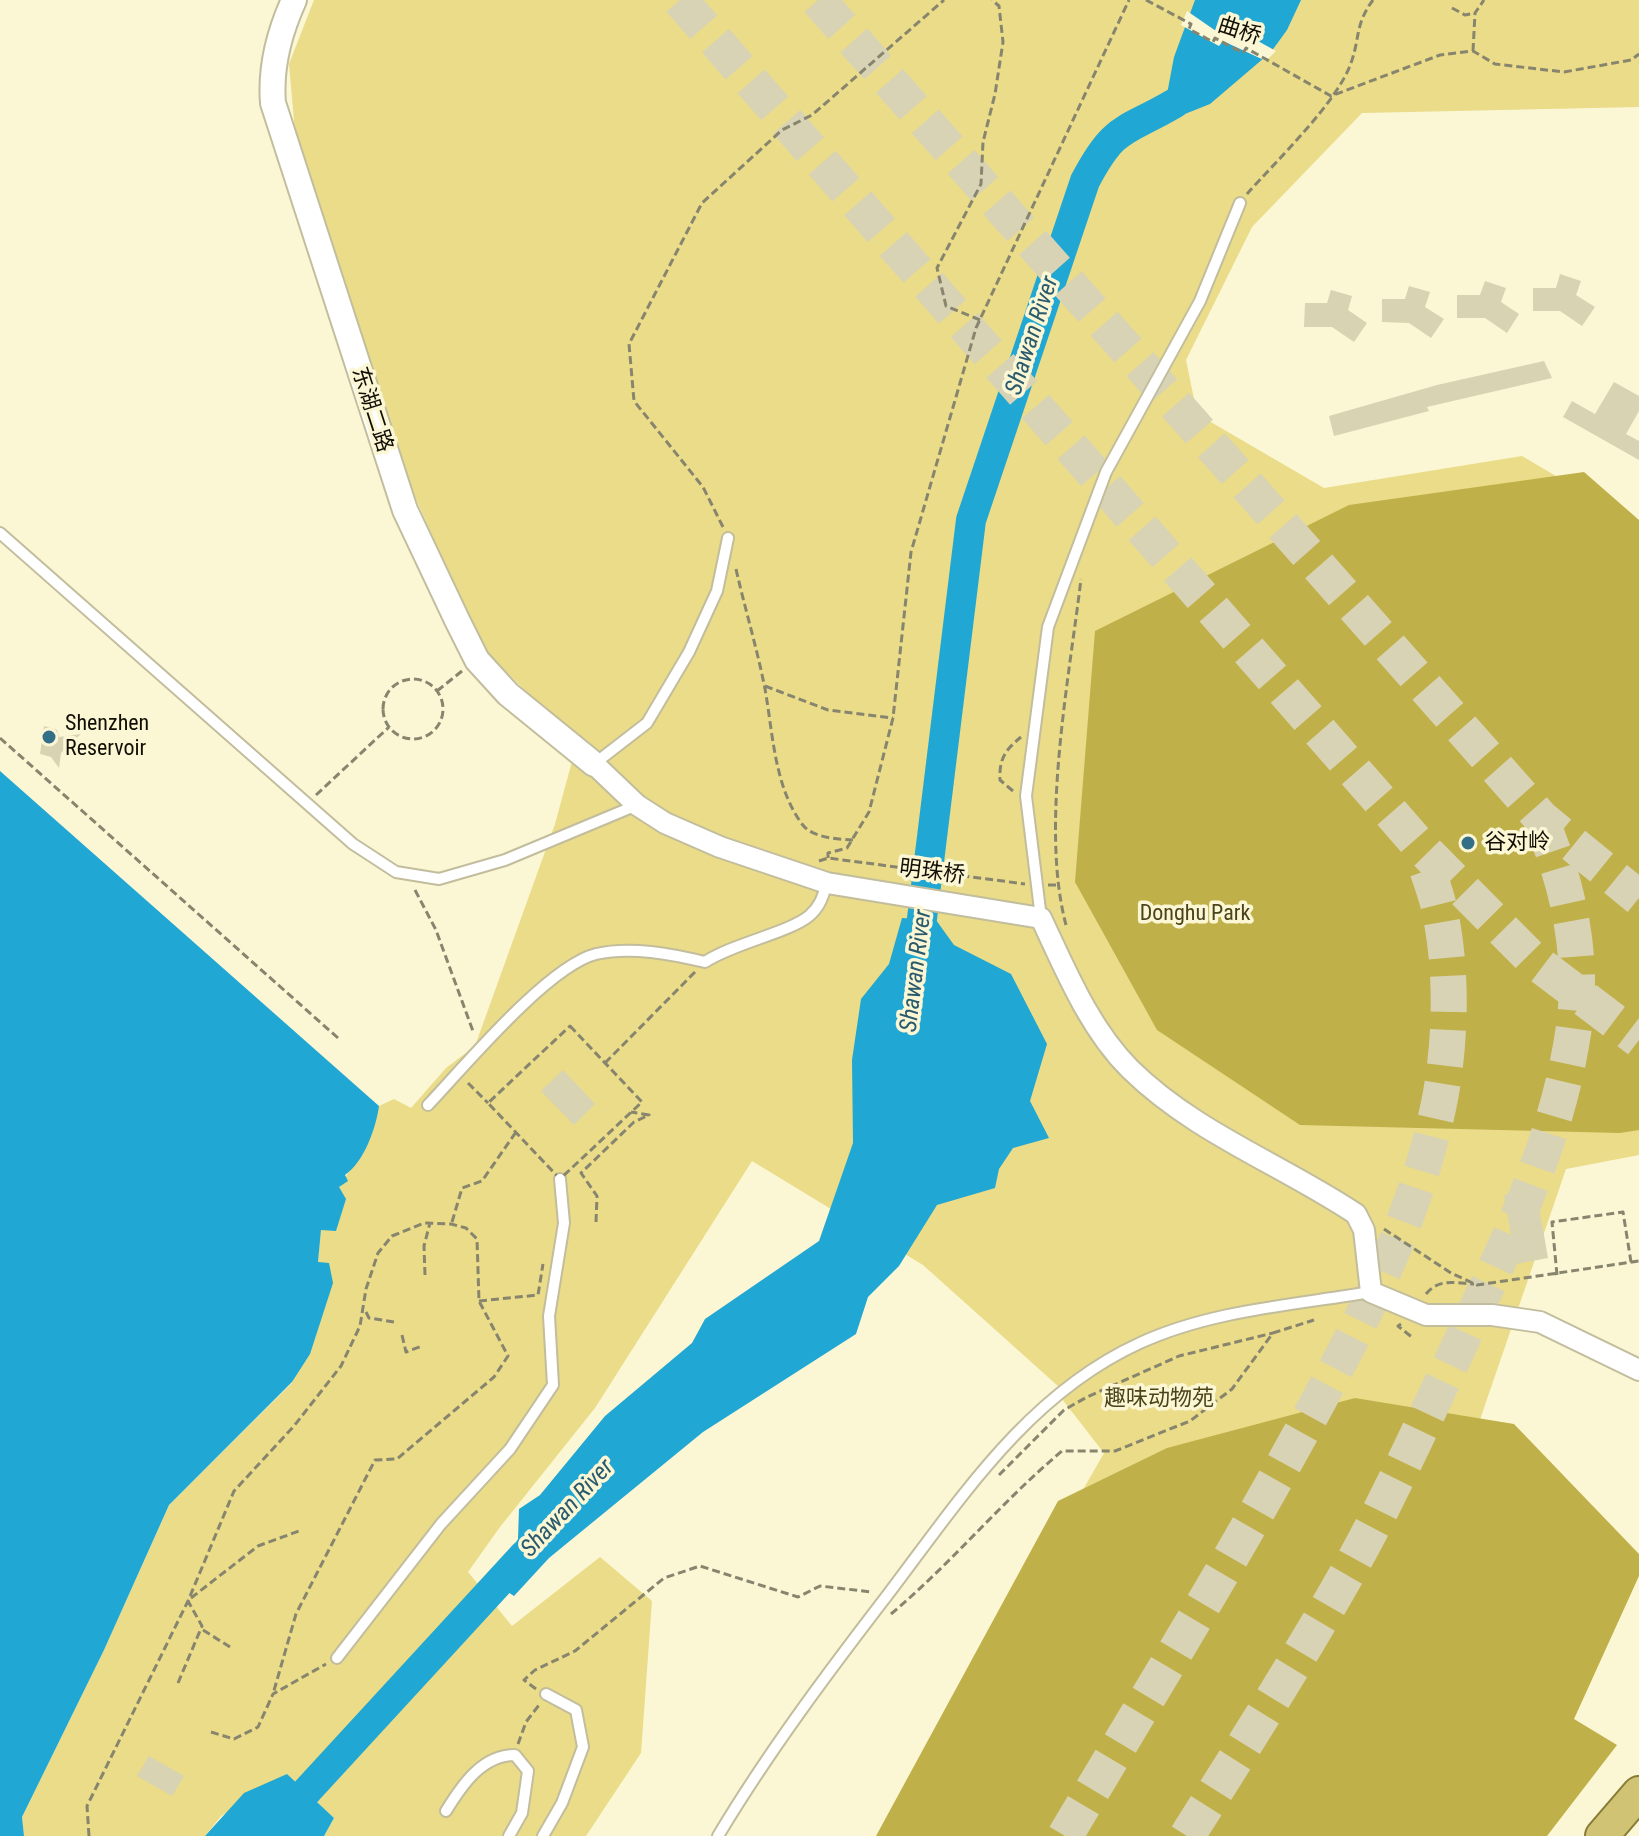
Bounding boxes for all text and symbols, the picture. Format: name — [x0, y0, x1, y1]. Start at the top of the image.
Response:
street label: 曲桥 — [1214, 13, 1264, 51]
water label: Shawan River — [1000, 273, 1066, 399]
street label: 东湖二路 — [345, 364, 397, 456]
place label: Shenzhen Reservoir — [65, 711, 149, 762]
marker: Shenzhen Reservoir — [40, 728, 58, 746]
place label: 谷对岭 — [1484, 830, 1550, 856]
marker: 谷对岭 — [1459, 834, 1477, 852]
street label: 明珠桥 — [898, 856, 966, 890]
park label: Donghu Park — [1140, 901, 1250, 927]
water label: Shawan River — [895, 908, 939, 1034]
park label: 趣味动物苑 — [1104, 1386, 1214, 1412]
water label: Shawan River — [516, 1454, 620, 1564]

